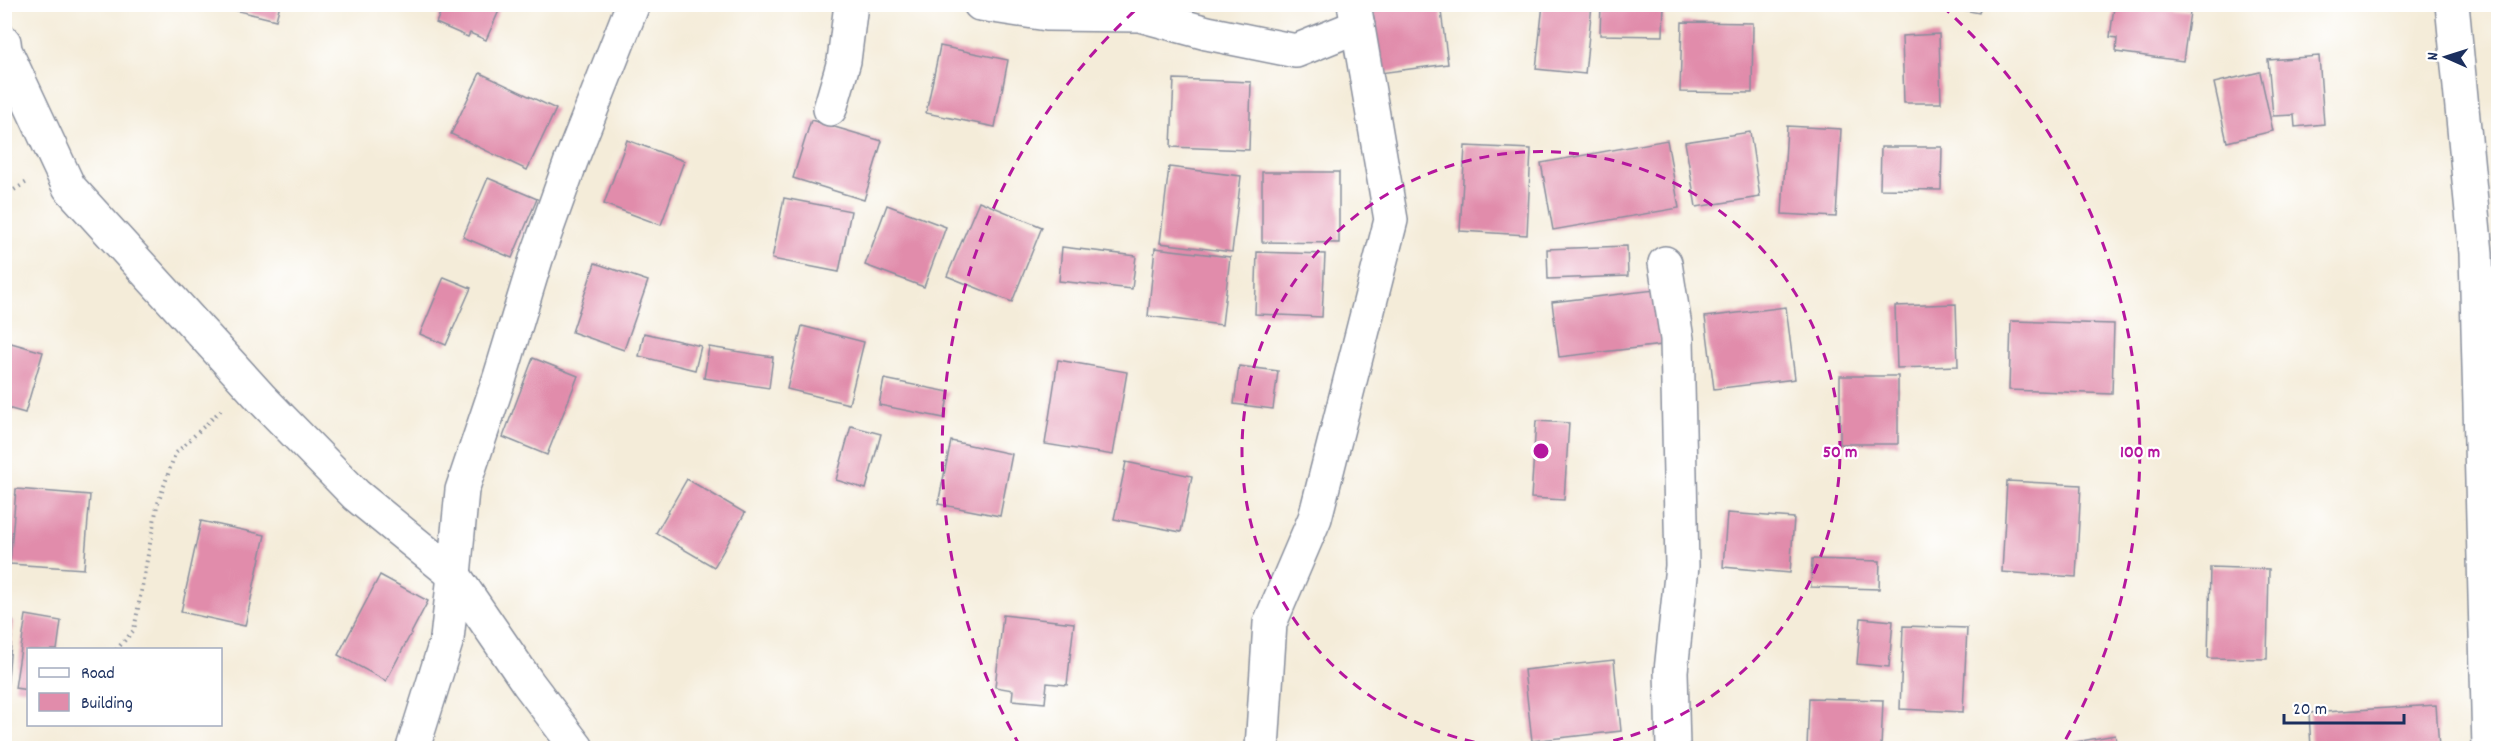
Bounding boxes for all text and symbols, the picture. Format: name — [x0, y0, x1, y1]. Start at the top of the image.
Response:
north arrow — [2416, 27, 2476, 87]
text: N — [2422, 52, 2445, 61]
centre of rings — [1531, 441, 1551, 461]
text: 50 m — [1823, 441, 1857, 466]
text: 100 m — [2120, 441, 2160, 466]
legend — [27, 648, 222, 726]
text: Road — [81, 662, 115, 687]
scale bar — [2284, 687, 2404, 725]
text: Building — [81, 692, 133, 717]
text: 20 m — [2293, 698, 2327, 723]

